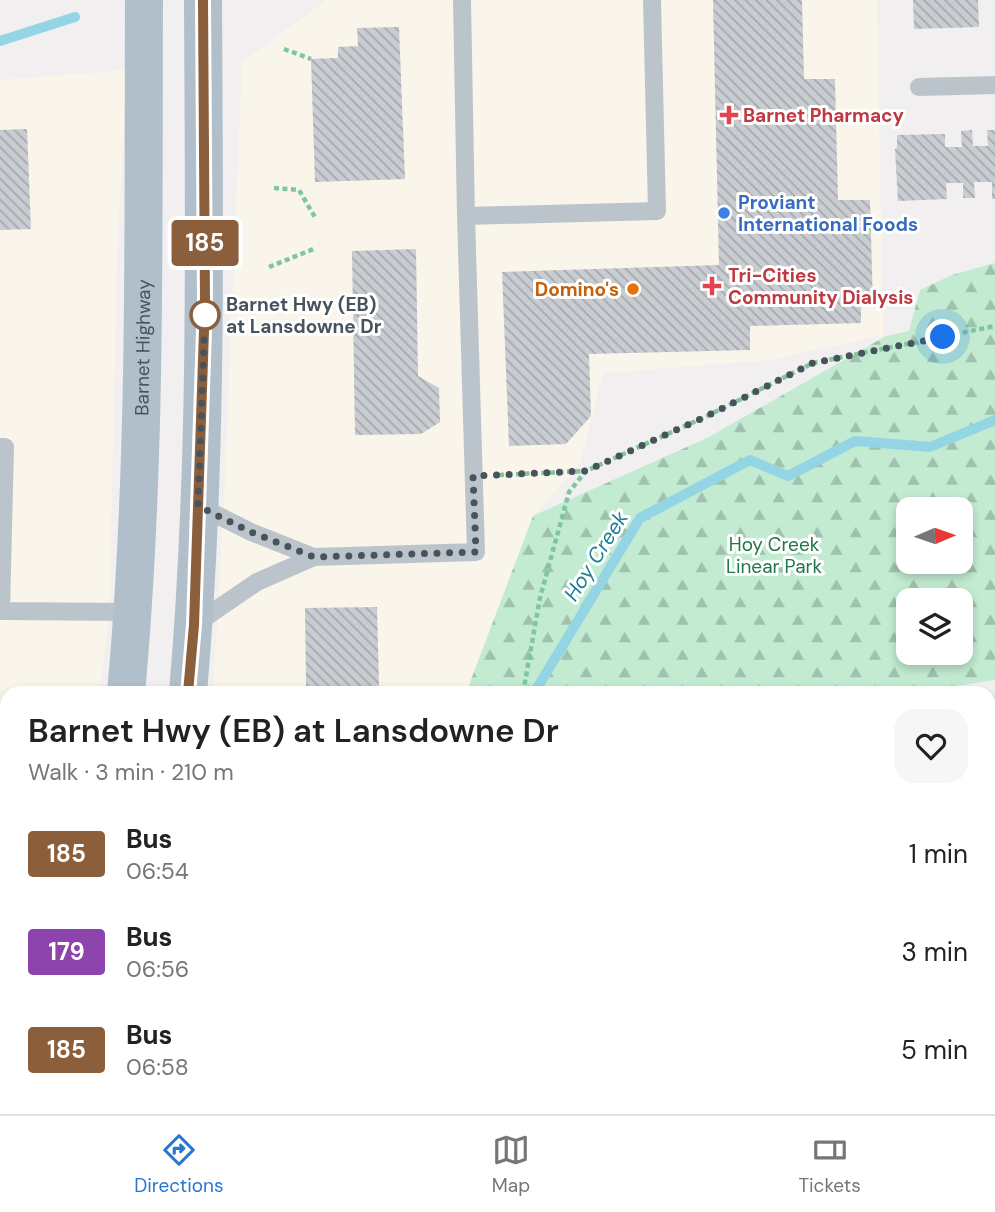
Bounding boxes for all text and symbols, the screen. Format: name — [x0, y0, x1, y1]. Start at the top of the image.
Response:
place label: Barnet Pharmacy — [743, 103, 905, 128]
marker: Barnet Pharmacy — [721, 107, 737, 123]
place label: Proviant International Foods — [738, 190, 918, 237]
marker: Proviant International Foods — [716, 205, 732, 221]
line badge: 185 — [165, 220, 245, 266]
text: 185 — [186, 227, 224, 258]
place label: Tri-Cities Community Dialysis — [728, 263, 913, 310]
marker: Tri-Cities Community Dialysis — [702, 276, 722, 296]
place label: Domino's — [535, 277, 619, 302]
street label: Barnet Highway — [129, 279, 156, 416]
marker: Domino's — [625, 281, 641, 297]
place label: Barnet Hwy (EB) at Lansdowne Dr — [226, 292, 382, 339]
marker: Barnet Hwy (EB) at Lansdowne Dr — [190, 300, 220, 330]
your location — [925, 319, 960, 354]
north arrow — [896, 497, 973, 574]
map controls — [896, 497, 973, 665]
water label: Hoy Creek — [557, 506, 635, 606]
park label: Hoy Creek Linear Park — [726, 532, 823, 579]
button: layers — [896, 588, 973, 665]
text: Barnet Hwy (EB) at Lansdowne Dr — [28, 709, 559, 752]
button: heart — [894, 709, 968, 783]
text: Walk · 3 min · 210 m — [28, 757, 234, 787]
text: Bus — [126, 822, 172, 856]
text: 1 min — [909, 837, 968, 871]
text: 185 — [47, 838, 86, 869]
text: 06:54 — [126, 856, 189, 886]
text: Bus — [126, 920, 172, 954]
text: 3 min — [901, 935, 968, 969]
text: 179 — [48, 936, 85, 967]
text: 06:56 — [126, 954, 189, 984]
text: Bus — [126, 1018, 172, 1052]
text: 5 min — [901, 1033, 968, 1067]
text: 185 — [47, 1034, 86, 1065]
text: 06:58 — [126, 1052, 189, 1082]
tab: Directions — [134, 1131, 224, 1198]
tab: Map — [492, 1131, 530, 1198]
tab: Tickets — [798, 1131, 861, 1198]

